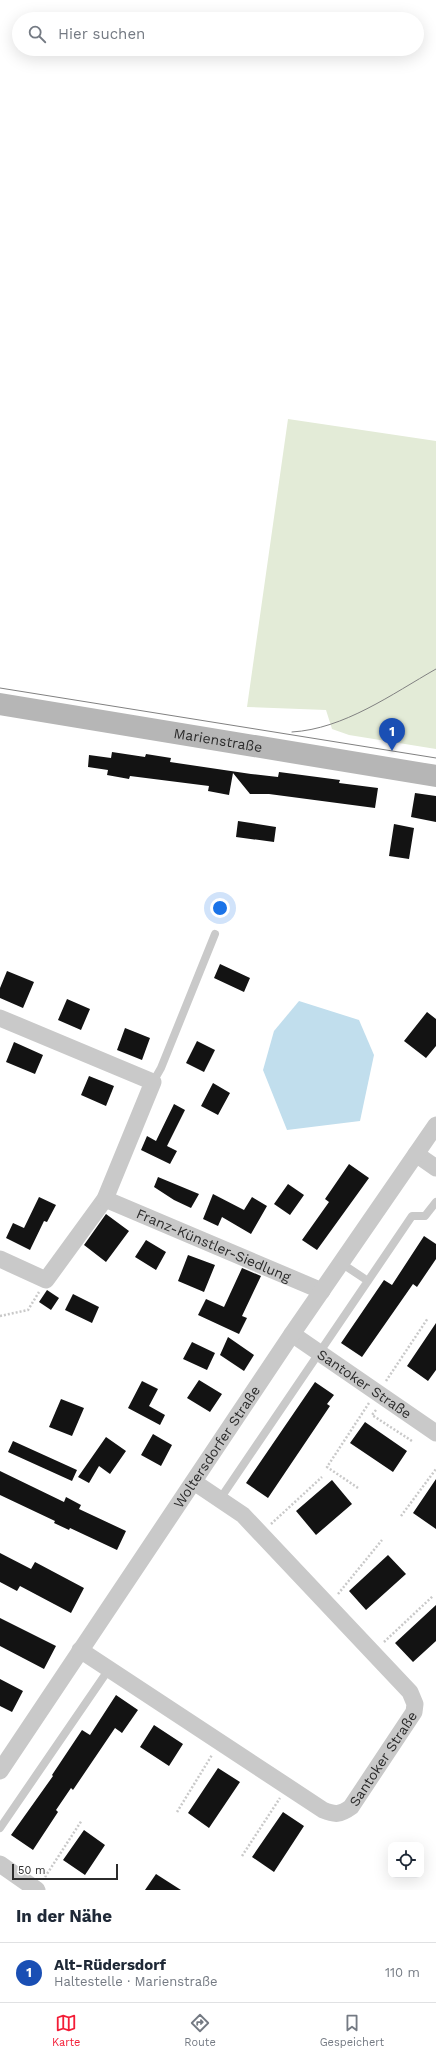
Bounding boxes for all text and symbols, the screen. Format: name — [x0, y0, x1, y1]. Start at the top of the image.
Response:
search box — [12, 12, 424, 56]
icon: search — [26, 23, 48, 45]
text: Hier suchen — [58, 25, 145, 43]
pin: 1 — [379, 718, 405, 751]
street label: Marienstraße — [173, 725, 263, 755]
your location — [210, 898, 230, 918]
street label: Franz-Künstler-Siedlung — [134, 1205, 294, 1285]
street label: Santoker Straße — [314, 1346, 415, 1422]
street label: Woltersdorfer Straße — [170, 1383, 263, 1511]
street label: Santoker Straße — [346, 1708, 420, 1809]
map controls — [388, 1842, 424, 1878]
button: locate — [388, 1842, 424, 1878]
scale bar — [12, 1862, 118, 1881]
text: 50 m — [18, 1864, 45, 1877]
text: In der Nähe — [16, 1906, 112, 1926]
text: Alt-Rüdersdorf — [54, 1956, 166, 1974]
text: 1 — [26, 1965, 32, 1980]
text: 110 m — [385, 1965, 420, 1980]
text: Haltestelle · Marienstraße — [54, 1974, 218, 1989]
tab: Karte — [52, 2012, 80, 2049]
tab: Route — [184, 2012, 216, 2049]
tab: Gespeichert — [320, 2012, 384, 2049]

